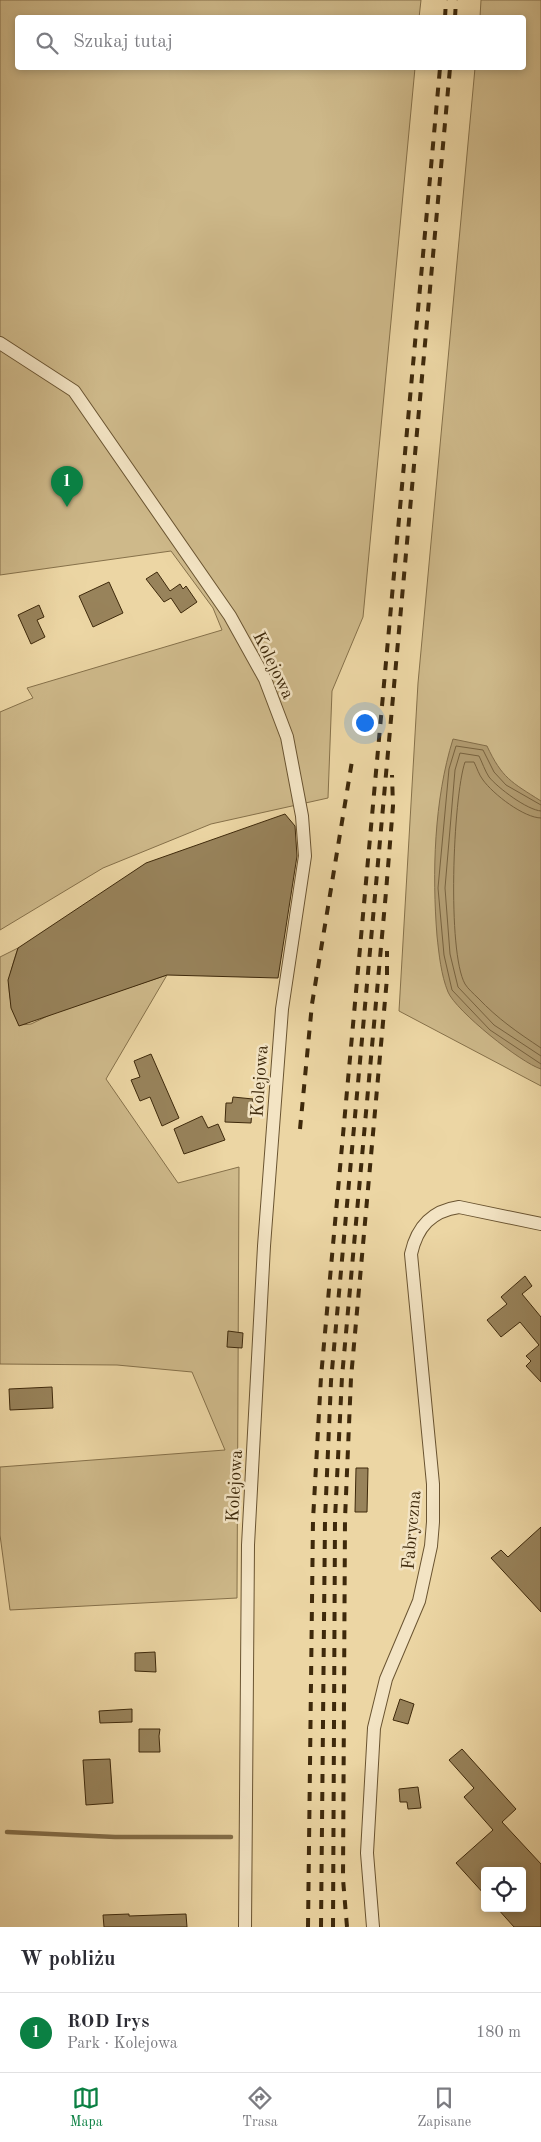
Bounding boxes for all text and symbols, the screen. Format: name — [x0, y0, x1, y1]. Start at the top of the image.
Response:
search box — [15, 15, 526, 70]
icon: search — [33, 29, 61, 57]
text: Szukaj tutaj — [73, 33, 173, 52]
pin: 1 — [51, 466, 83, 507]
street label: Kolejowa — [249, 629, 297, 702]
your location — [352, 710, 378, 736]
street label: Kolejowa — [248, 1044, 272, 1118]
street label: Kolejowa — [224, 1449, 246, 1523]
street label: Fabryczna — [400, 1490, 424, 1571]
map controls — [481, 1867, 526, 1912]
button: locate — [481, 1867, 526, 1912]
text: W pobliżu — [20, 1949, 115, 1970]
text: ROD Irys — [67, 2013, 149, 2032]
text: 1 — [31, 2025, 41, 2041]
text: 180 m — [476, 2025, 521, 2041]
text: Park · Kolejowa — [67, 2036, 178, 2052]
tab: Mapa — [70, 2084, 103, 2131]
tab: Trasa — [242, 2084, 278, 2131]
tab: Zapisane — [417, 2084, 471, 2131]

